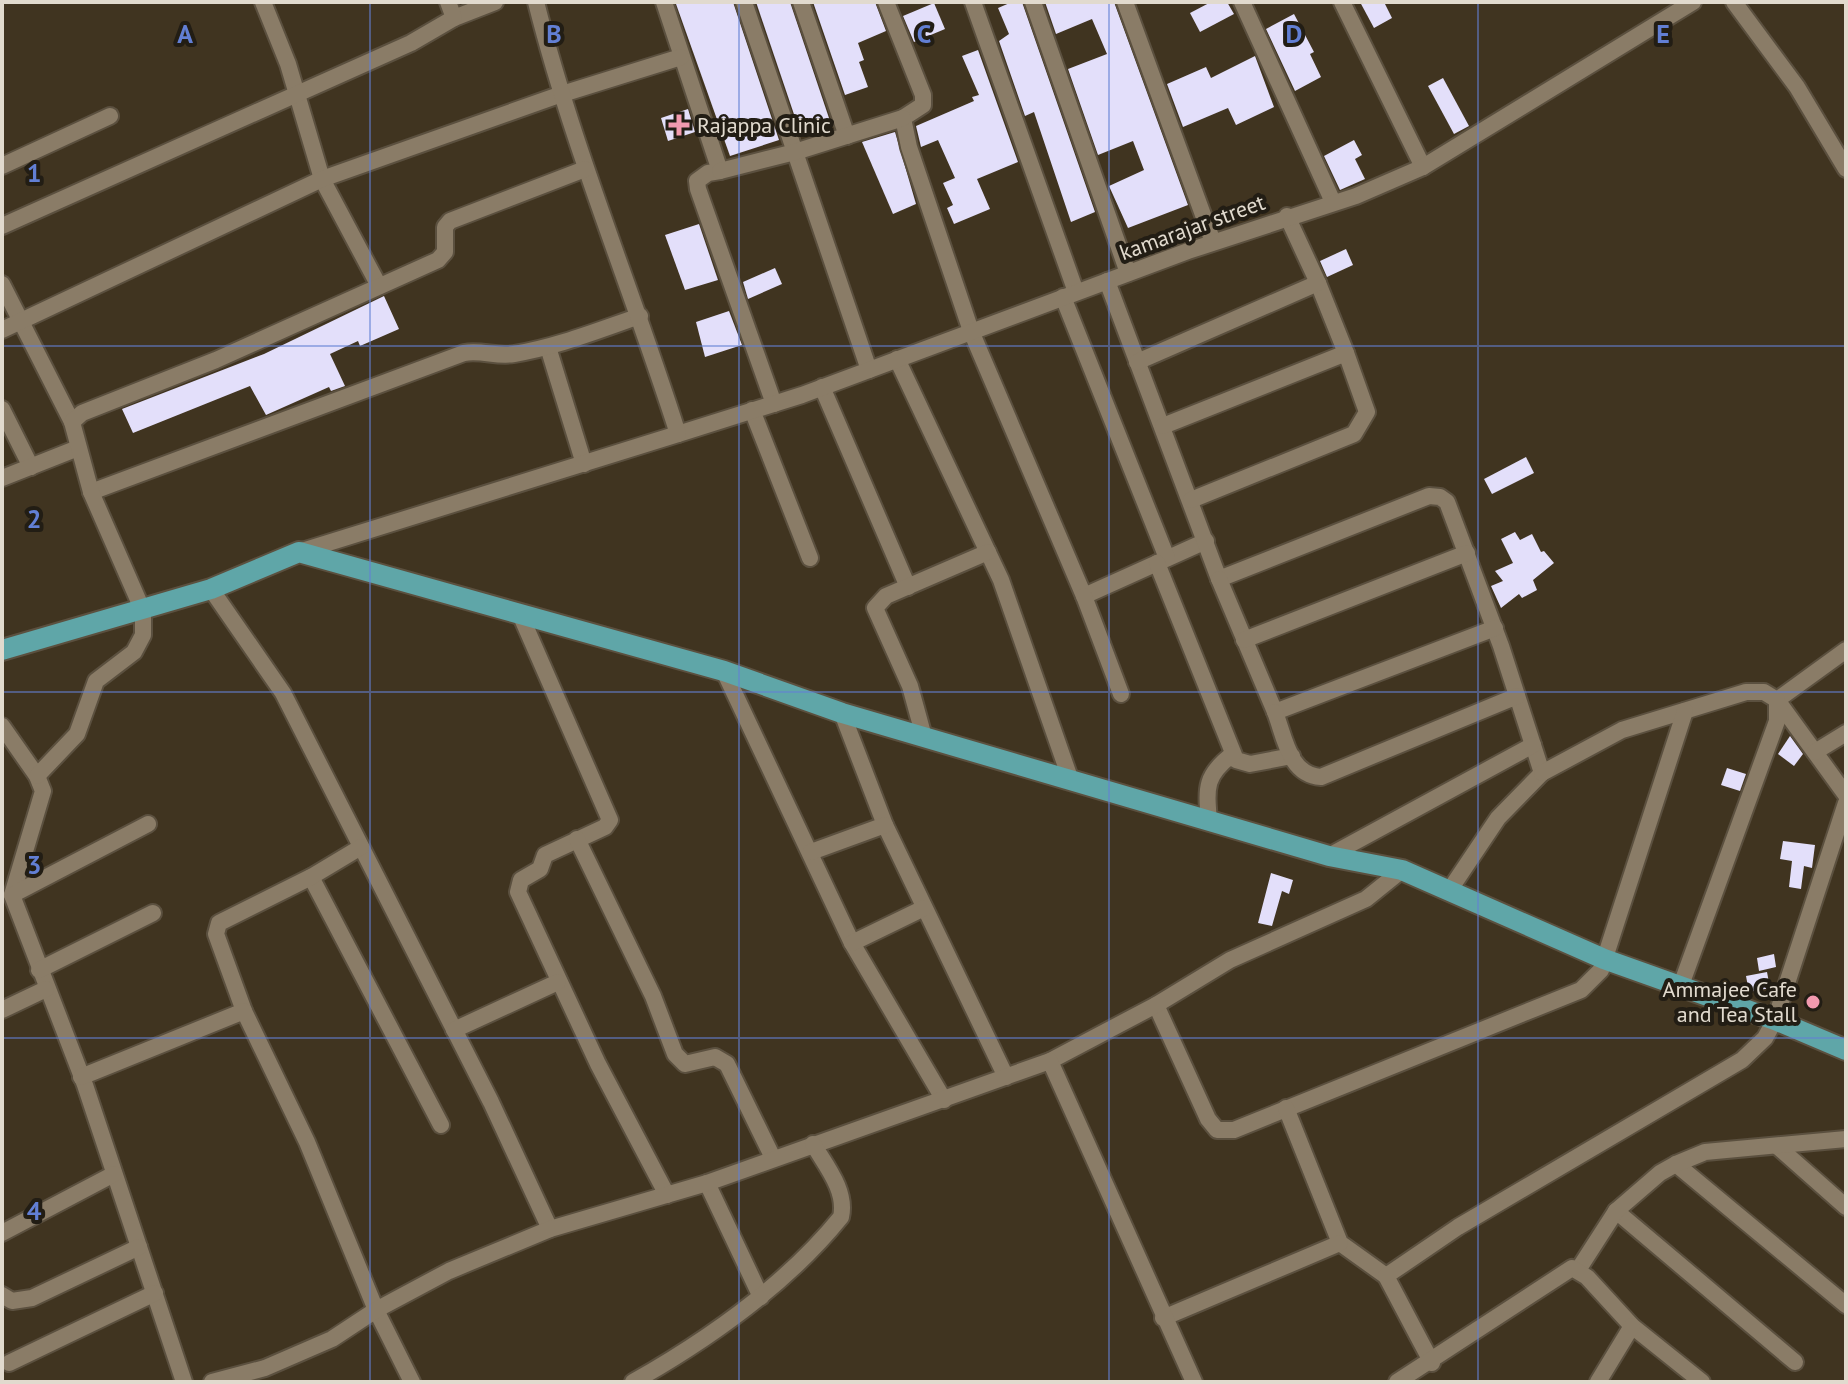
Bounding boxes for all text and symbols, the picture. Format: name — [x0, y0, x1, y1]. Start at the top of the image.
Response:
text: A — [177, 17, 193, 50]
text: B — [546, 17, 562, 50]
text: C — [917, 17, 931, 50]
text: D — [1286, 17, 1302, 50]
text: E — [1656, 17, 1670, 50]
place label: Rajappa Clinic — [697, 111, 831, 139]
marker: Rajappa Clinic — [668, 114, 690, 136]
text: 1 — [27, 156, 41, 189]
street label: kamarajar street — [1116, 188, 1269, 266]
text: 2 — [27, 502, 41, 535]
text: 3 — [27, 848, 41, 881]
place label: Ammajee Cafe and Tea Stall — [1663, 975, 1798, 1028]
marker: Ammajee Cafe and Tea Stall — [1804, 993, 1822, 1011]
text: 4 — [27, 1194, 42, 1227]

